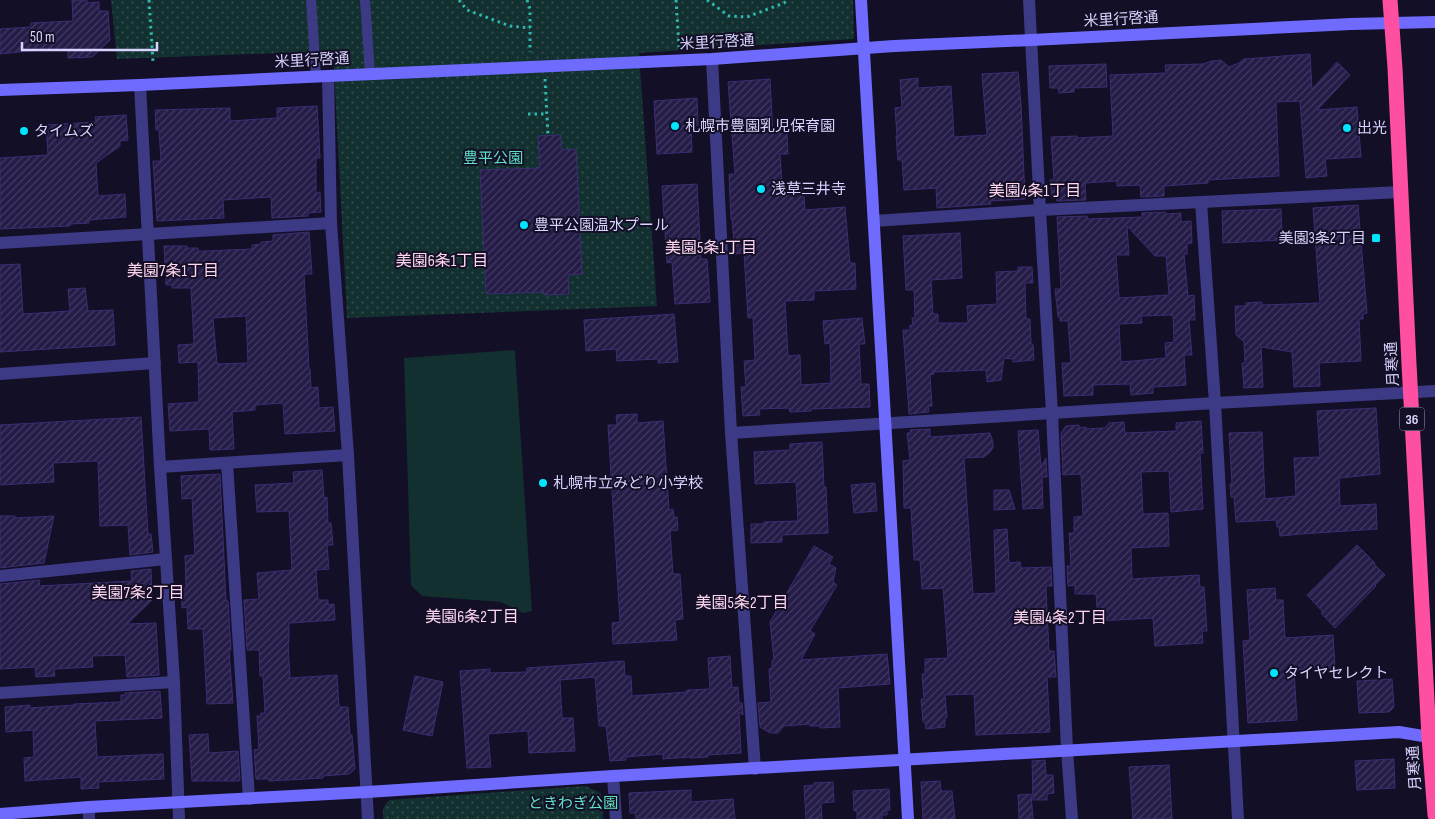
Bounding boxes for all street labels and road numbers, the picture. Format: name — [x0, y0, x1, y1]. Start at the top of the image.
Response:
street label: 米里行啓通 — [1083, 8, 1159, 31]
street label: 米里行啓通 — [679, 31, 755, 54]
street label: 米里行啓通 — [274, 49, 350, 72]
street label: 月寒通 — [1382, 341, 1403, 387]
road number: 36 — [1400, 408, 1424, 430]
street label: 月寒通 — [1403, 745, 1426, 791]

